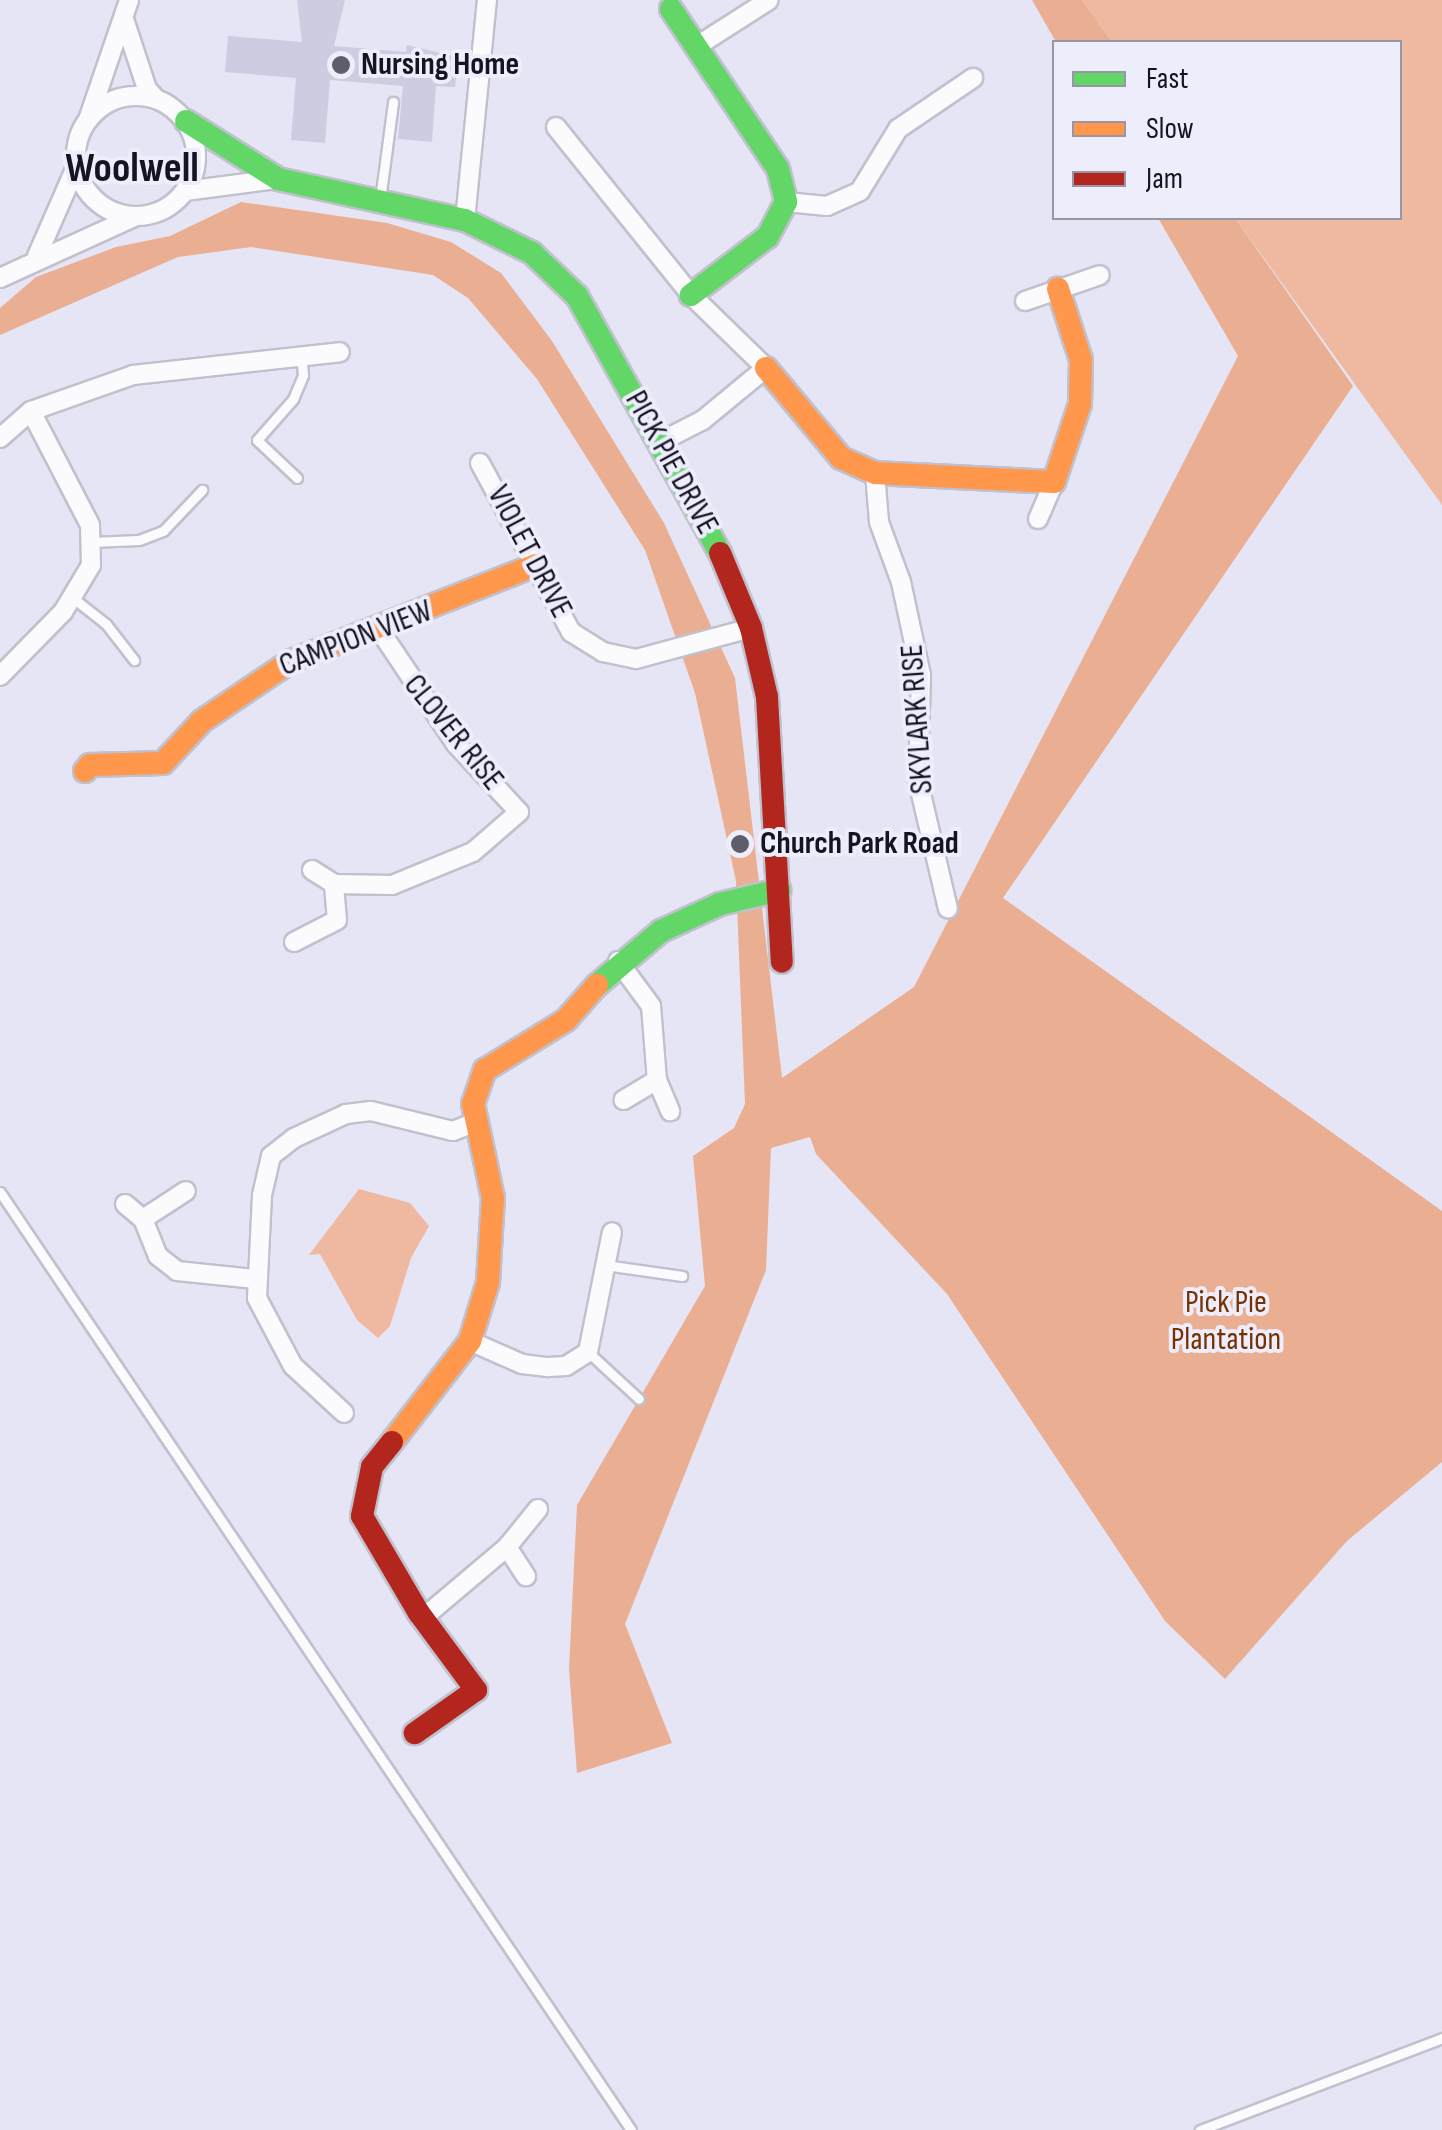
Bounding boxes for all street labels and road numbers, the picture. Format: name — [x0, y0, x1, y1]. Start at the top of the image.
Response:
street label: PICK PIE DRIVE — [616, 385, 726, 541]
street label: VIOLET DRIVE — [478, 479, 580, 625]
street label: CAMPION VIEW — [274, 592, 438, 686]
street label: SKYLARK RISE — [894, 643, 942, 795]
street label: CLOVER RISE — [395, 667, 511, 799]

